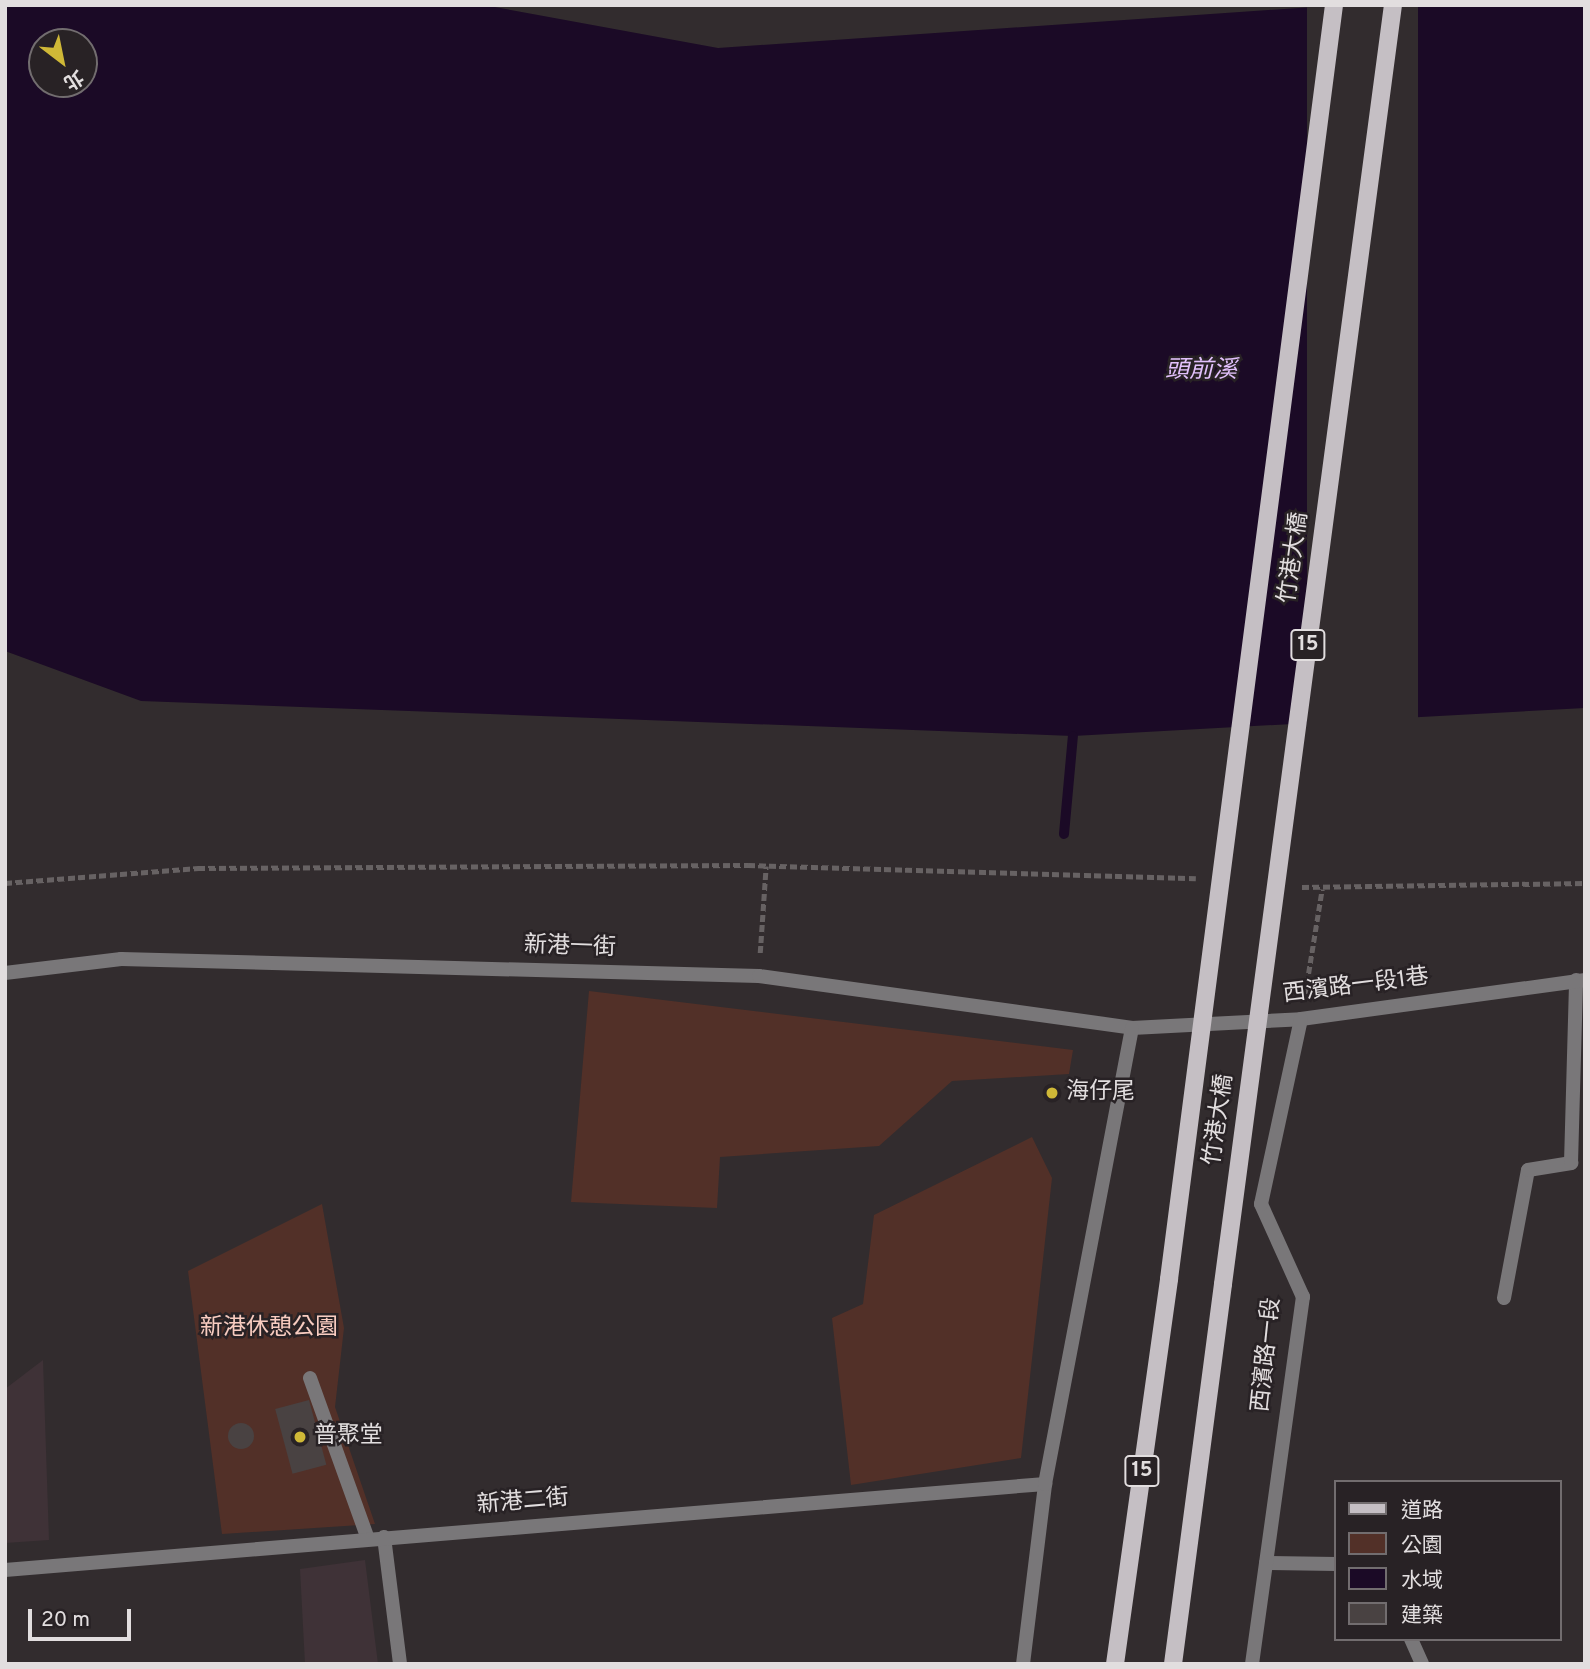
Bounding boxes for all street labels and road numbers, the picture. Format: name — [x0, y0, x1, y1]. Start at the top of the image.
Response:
street label: 竹港大橋 — [1275, 511, 1315, 605]
road number: 15 — [1289, 628, 1327, 662]
street label: 新港一街 — [524, 933, 616, 963]
street label: 西濱路一段1巷 — [1282, 964, 1430, 1010]
street label: 竹港大橋 — [1200, 1073, 1240, 1167]
street label: 西濱路一段 — [1248, 1296, 1288, 1414]
road number: 15 — [1123, 1454, 1161, 1488]
street label: 新港二街 — [476, 1485, 570, 1521]

